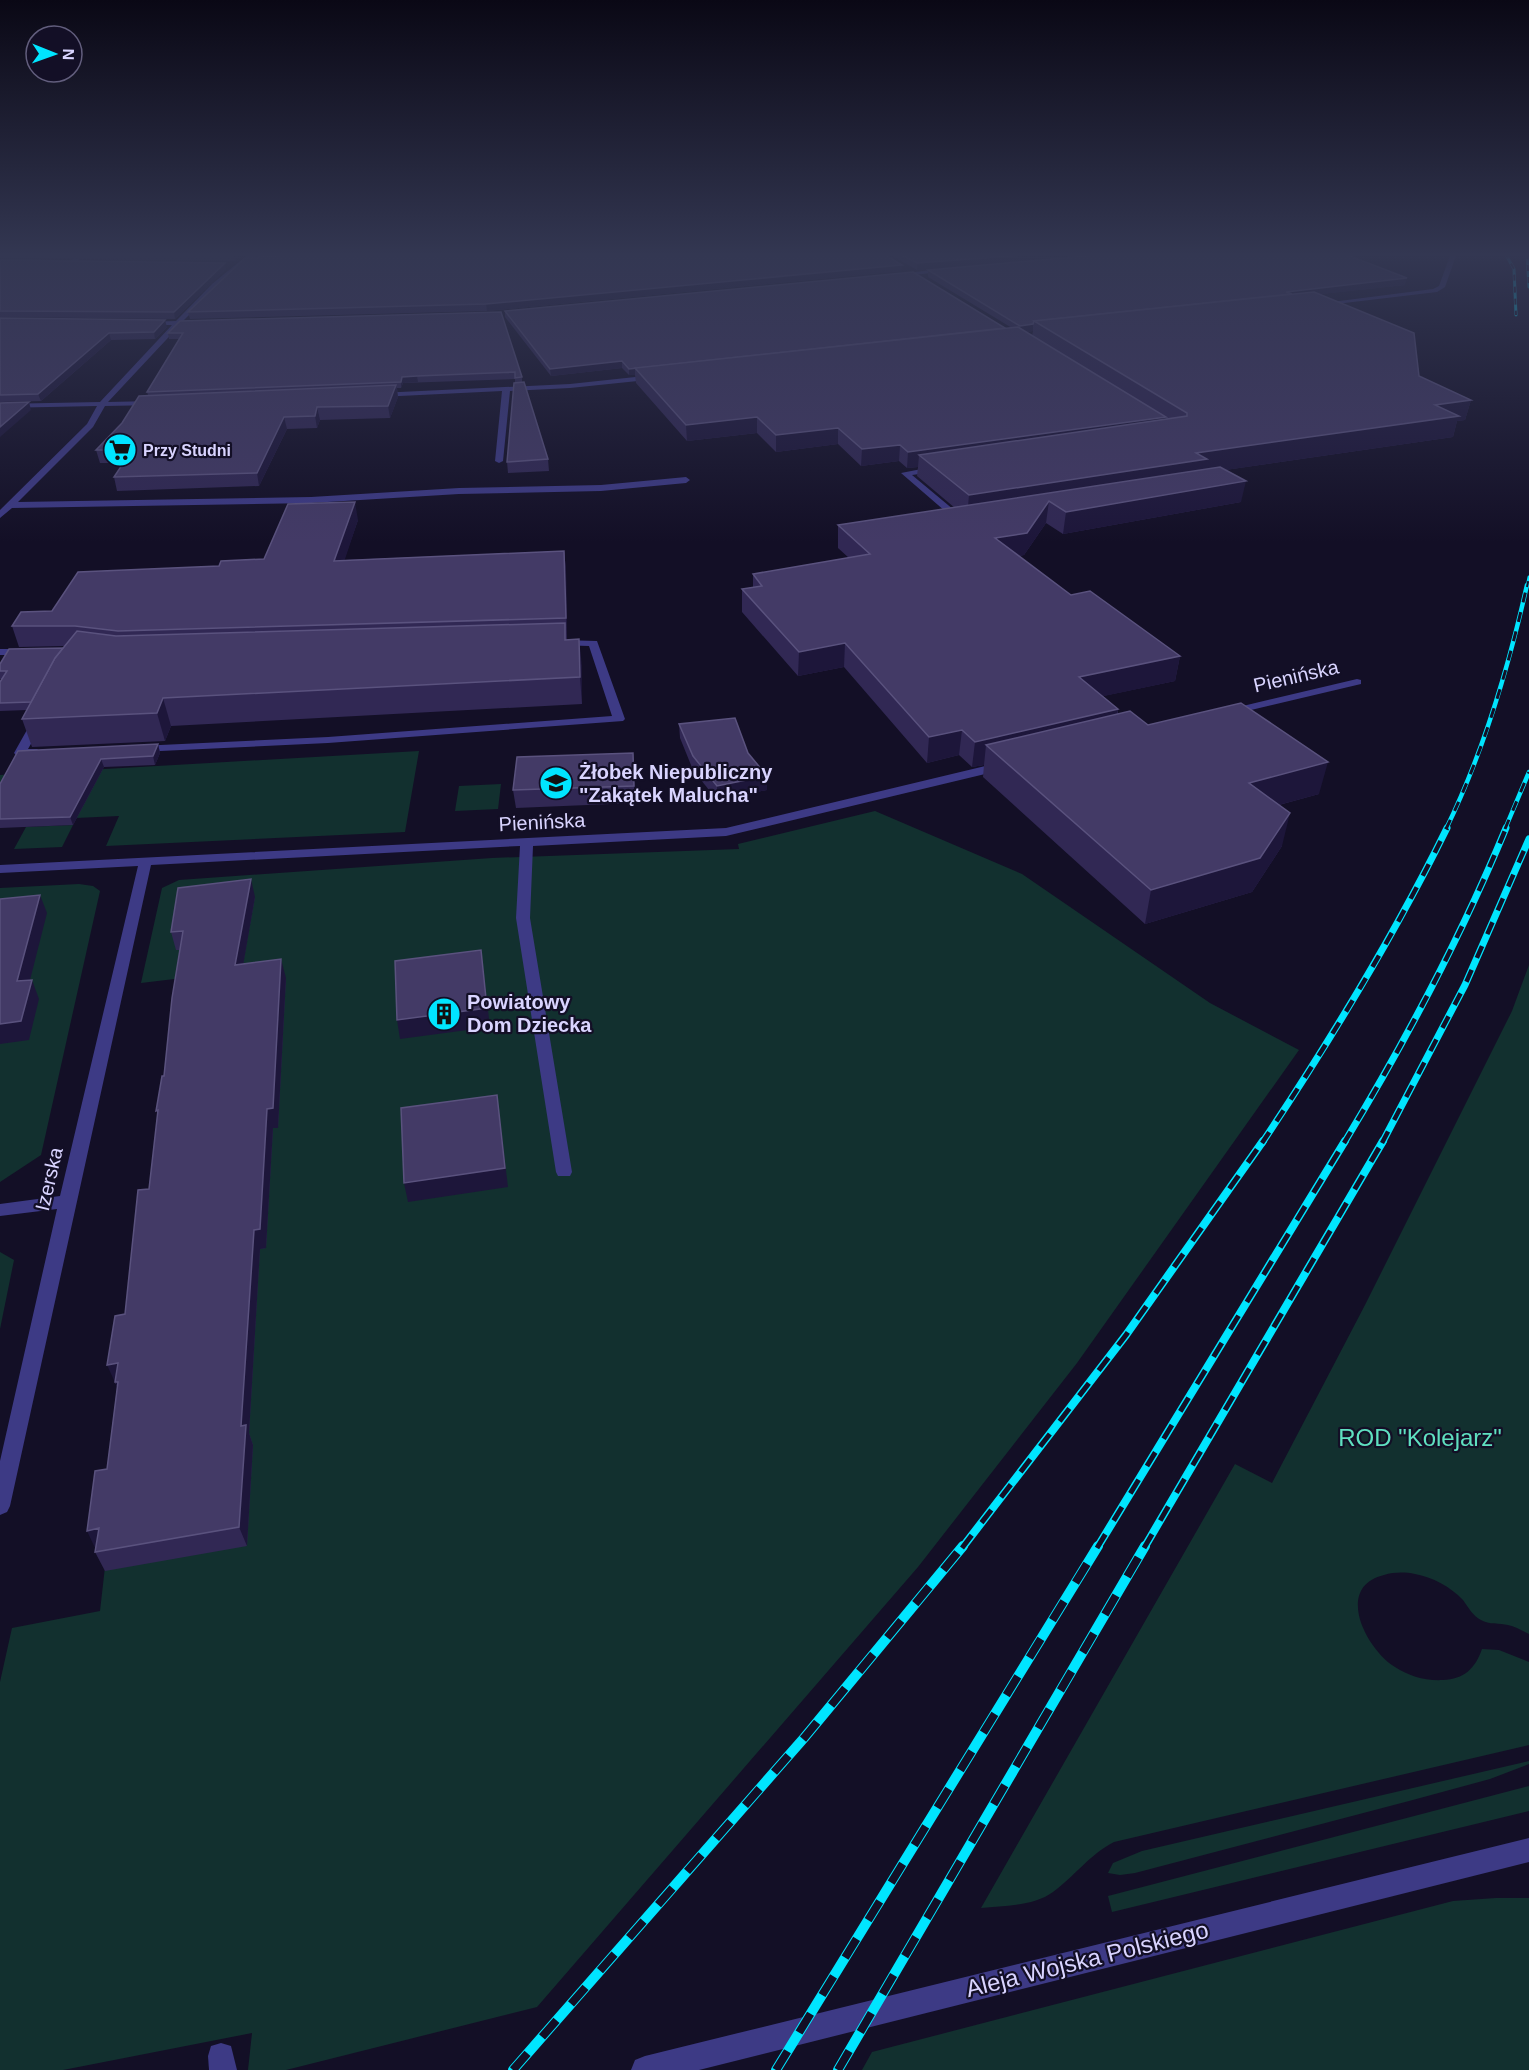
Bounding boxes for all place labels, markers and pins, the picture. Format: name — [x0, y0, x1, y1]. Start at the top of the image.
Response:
supermarket icon: Przy Studni — [102, 432, 138, 468]
place label: Przy Studni — [143, 442, 231, 459]
place label: Żłobek Niepubliczny "Zakątek Malucha" — [579, 761, 773, 806]
school or university icon: Żłobek Niepubliczny "Zakątek Malucha" — [538, 765, 574, 801]
place label: Powiatowy Dom Dziecka — [467, 991, 592, 1036]
building icon: Powiatowy Dom Dziecka — [426, 996, 462, 1032]

